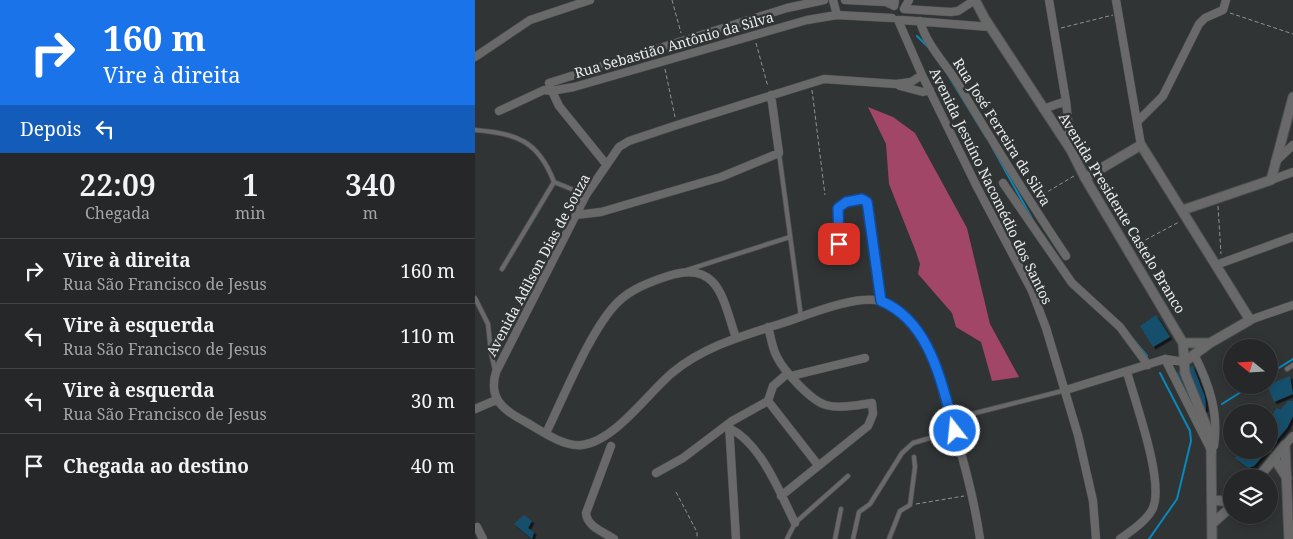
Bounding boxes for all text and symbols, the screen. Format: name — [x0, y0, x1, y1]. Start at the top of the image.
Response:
street label: Rua Sebastião Antônio da Silva — [572, 7, 776, 82]
text: 160 m — [103, 14, 206, 61]
icon: right — [20, 20, 85, 85]
street label: Rua José Ferreira da Silva — [949, 54, 1056, 209]
text: Vire à direita — [103, 59, 241, 89]
street label: Avenida Jesuíno Nacomédio dos Santos — [926, 64, 1057, 307]
street label: Avenida Presidente Castelo Branco — [1055, 109, 1190, 317]
icon: left — [91, 115, 119, 143]
text: Depois — [20, 116, 81, 142]
text: 22:09 — [79, 164, 156, 205]
text: 1 — [242, 164, 259, 205]
text: 340 — [345, 164, 396, 205]
street label: Avenida Adilson Dias de Souza — [481, 170, 594, 359]
text: Chegada — [85, 202, 150, 224]
text: min — [235, 202, 266, 224]
text: m — [363, 202, 378, 224]
pin — [818, 223, 860, 265]
icon: arrive — [825, 230, 853, 258]
text: Vire à direita — [63, 247, 191, 273]
icon: right — [20, 257, 48, 285]
text: 160 m — [400, 258, 455, 284]
text: Rua São Francisco de Jesus — [63, 273, 267, 295]
text: Vire à esquerda — [63, 312, 215, 338]
icon: left — [20, 322, 48, 350]
text: 110 m — [400, 323, 455, 349]
text: Rua São Francisco de Jesus — [63, 338, 267, 360]
north arrow — [1223, 339, 1277, 394]
map controls — [1223, 339, 1278, 524]
text: Vire à esquerda — [63, 377, 215, 403]
icon: left — [20, 387, 48, 415]
text: 30 m — [411, 388, 455, 414]
text: Rua São Francisco de Jesus — [63, 403, 267, 425]
position arrow — [928, 404, 980, 456]
button: search — [1223, 404, 1278, 459]
icon: arrive — [20, 452, 48, 480]
text: Chegada ao destino — [63, 453, 249, 479]
text: 40 m — [411, 453, 455, 479]
button: layers — [1223, 469, 1278, 524]

